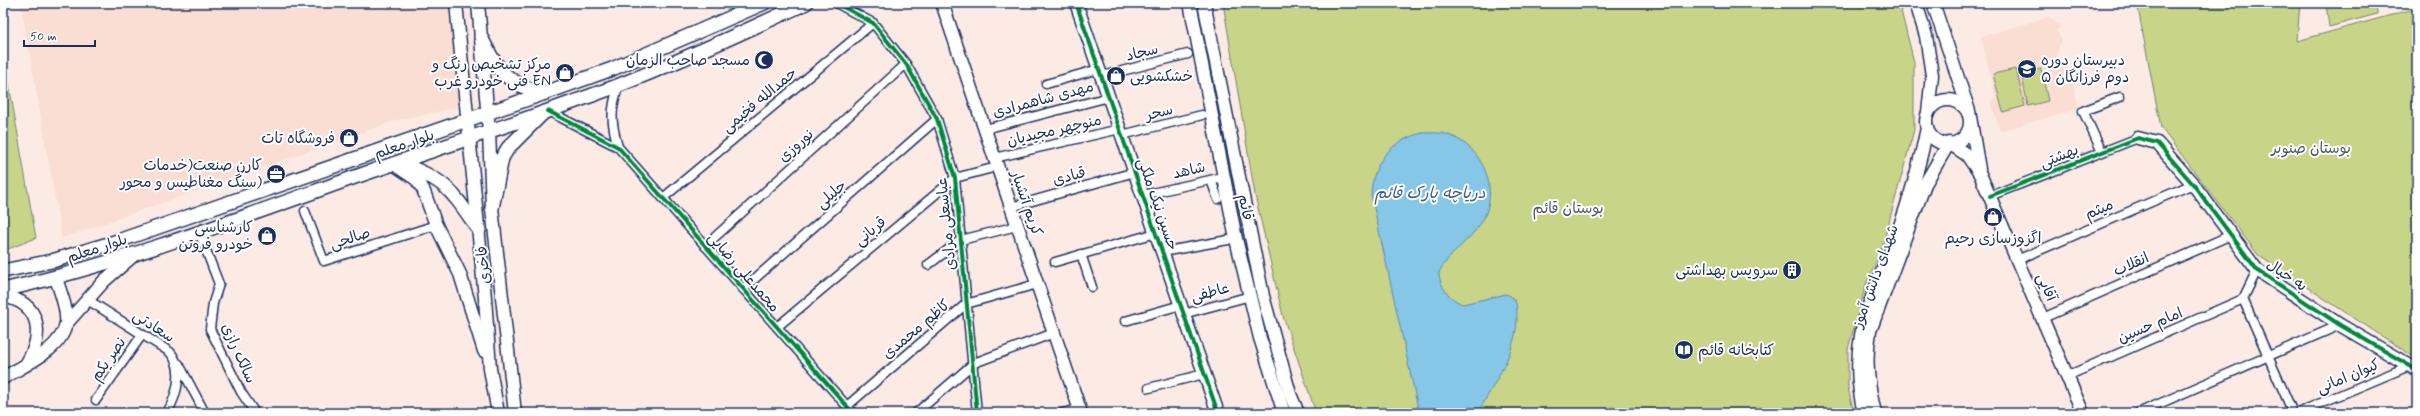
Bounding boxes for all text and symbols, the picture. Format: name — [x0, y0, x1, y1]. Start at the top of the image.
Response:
scale bar — [24, 22, 95, 48]
text: 50 m — [30, 29, 57, 45]
street label: سجاد — [1124, 39, 1161, 67]
mosque icon: مسجد صاحب الزمان — [753, 49, 775, 71]
place label: مسجد صاحب الزمان — [626, 51, 750, 71]
place label: دبیرستان دوره دوم فرزانگان ۵ — [2041, 51, 2129, 89]
place label: مرکز تشخیص رنگ و فنی خودرو غرب EN — [431, 55, 551, 92]
school or university icon: دبیرستان دوره دوم فرزانگان ۵ — [2016, 58, 2038, 80]
shop icon: مرکز تشخیص رنگ و فنی خودرو غرب EN — [554, 62, 576, 84]
street label: حمدالله فخیمی — [718, 63, 801, 138]
shop icon: خشکشویی — [1105, 65, 1127, 87]
place label: خشکشویی — [1130, 67, 1193, 87]
street label: مهدی شاهمرادی — [991, 77, 1096, 123]
street label: سحر — [1141, 100, 1175, 127]
street label: منوچهر مجیدیان — [1005, 110, 1103, 152]
street label: نوروزی — [774, 124, 819, 167]
street label: بلوار معلم — [372, 125, 437, 165]
shop icon: فروشگاه تات — [338, 127, 360, 149]
place label: فروشگاه تات — [261, 129, 335, 149]
park label: بوستان صنوبر — [2270, 139, 2351, 159]
street label: بهشتی — [2037, 140, 2082, 174]
street label: حسین نیک ملکی — [1132, 155, 1182, 253]
place label: کارن صنعت(خدمات سنگ مغناطیس و محور) — [119, 156, 263, 193]
street label: شاهد — [1171, 158, 1208, 184]
office icon: کارن صنعت(خدمات سنگ مغناطیس و محور) — [265, 163, 287, 185]
street label: قبادی — [1051, 163, 1088, 191]
street label: کریم آتشبار — [1004, 167, 1047, 239]
street label: جلیلی — [812, 176, 851, 214]
street label: عباسعلی مرادی — [932, 176, 962, 271]
water label: دریاچه پارک قائم — [1374, 183, 1486, 205]
street label: قائم — [1232, 192, 1257, 222]
street label: میثم — [2082, 195, 2117, 226]
park label: بوستان قائم — [1532, 199, 1604, 220]
shop icon: اگزوزسازی رحیم — [1982, 206, 2004, 228]
street label: قربانی — [850, 213, 891, 251]
place label: کارشناسی خودرو فروتن — [178, 218, 253, 255]
street label: شهدای دانش آموز — [1848, 222, 1904, 332]
street label: صالحی — [328, 223, 373, 255]
shop icon: کارشناسی خودرو فروتن — [256, 225, 278, 247]
street label: محمدعلی رضایی — [703, 228, 784, 317]
place label: اگزوزسازی رحیم — [1944, 229, 2042, 249]
street label: بلوار معلم — [65, 230, 130, 269]
street label: فاخری — [472, 245, 496, 285]
street label: انقلاب — [2110, 248, 2152, 282]
street label: به خیال — [2262, 255, 2311, 297]
building icon: سرویس بهداشتی — [1781, 259, 1803, 281]
place label: سرویس بهداشتی — [1675, 261, 1778, 281]
street label: آقایی — [2031, 270, 2061, 306]
street label: عاطفی — [1189, 278, 1232, 308]
street label: کاظم محمدی — [878, 295, 956, 365]
street label: امام حسین — [2115, 303, 2186, 349]
street label: سعادتی — [129, 306, 178, 348]
street label: سالک رازی — [216, 320, 260, 387]
street label: نصر یکم — [87, 334, 132, 386]
library icon: کتابخانه قائم — [1673, 339, 1695, 361]
place label: کتابخانه قائم — [1698, 341, 1774, 362]
street label: کیوان امانی — [2314, 355, 2383, 399]

